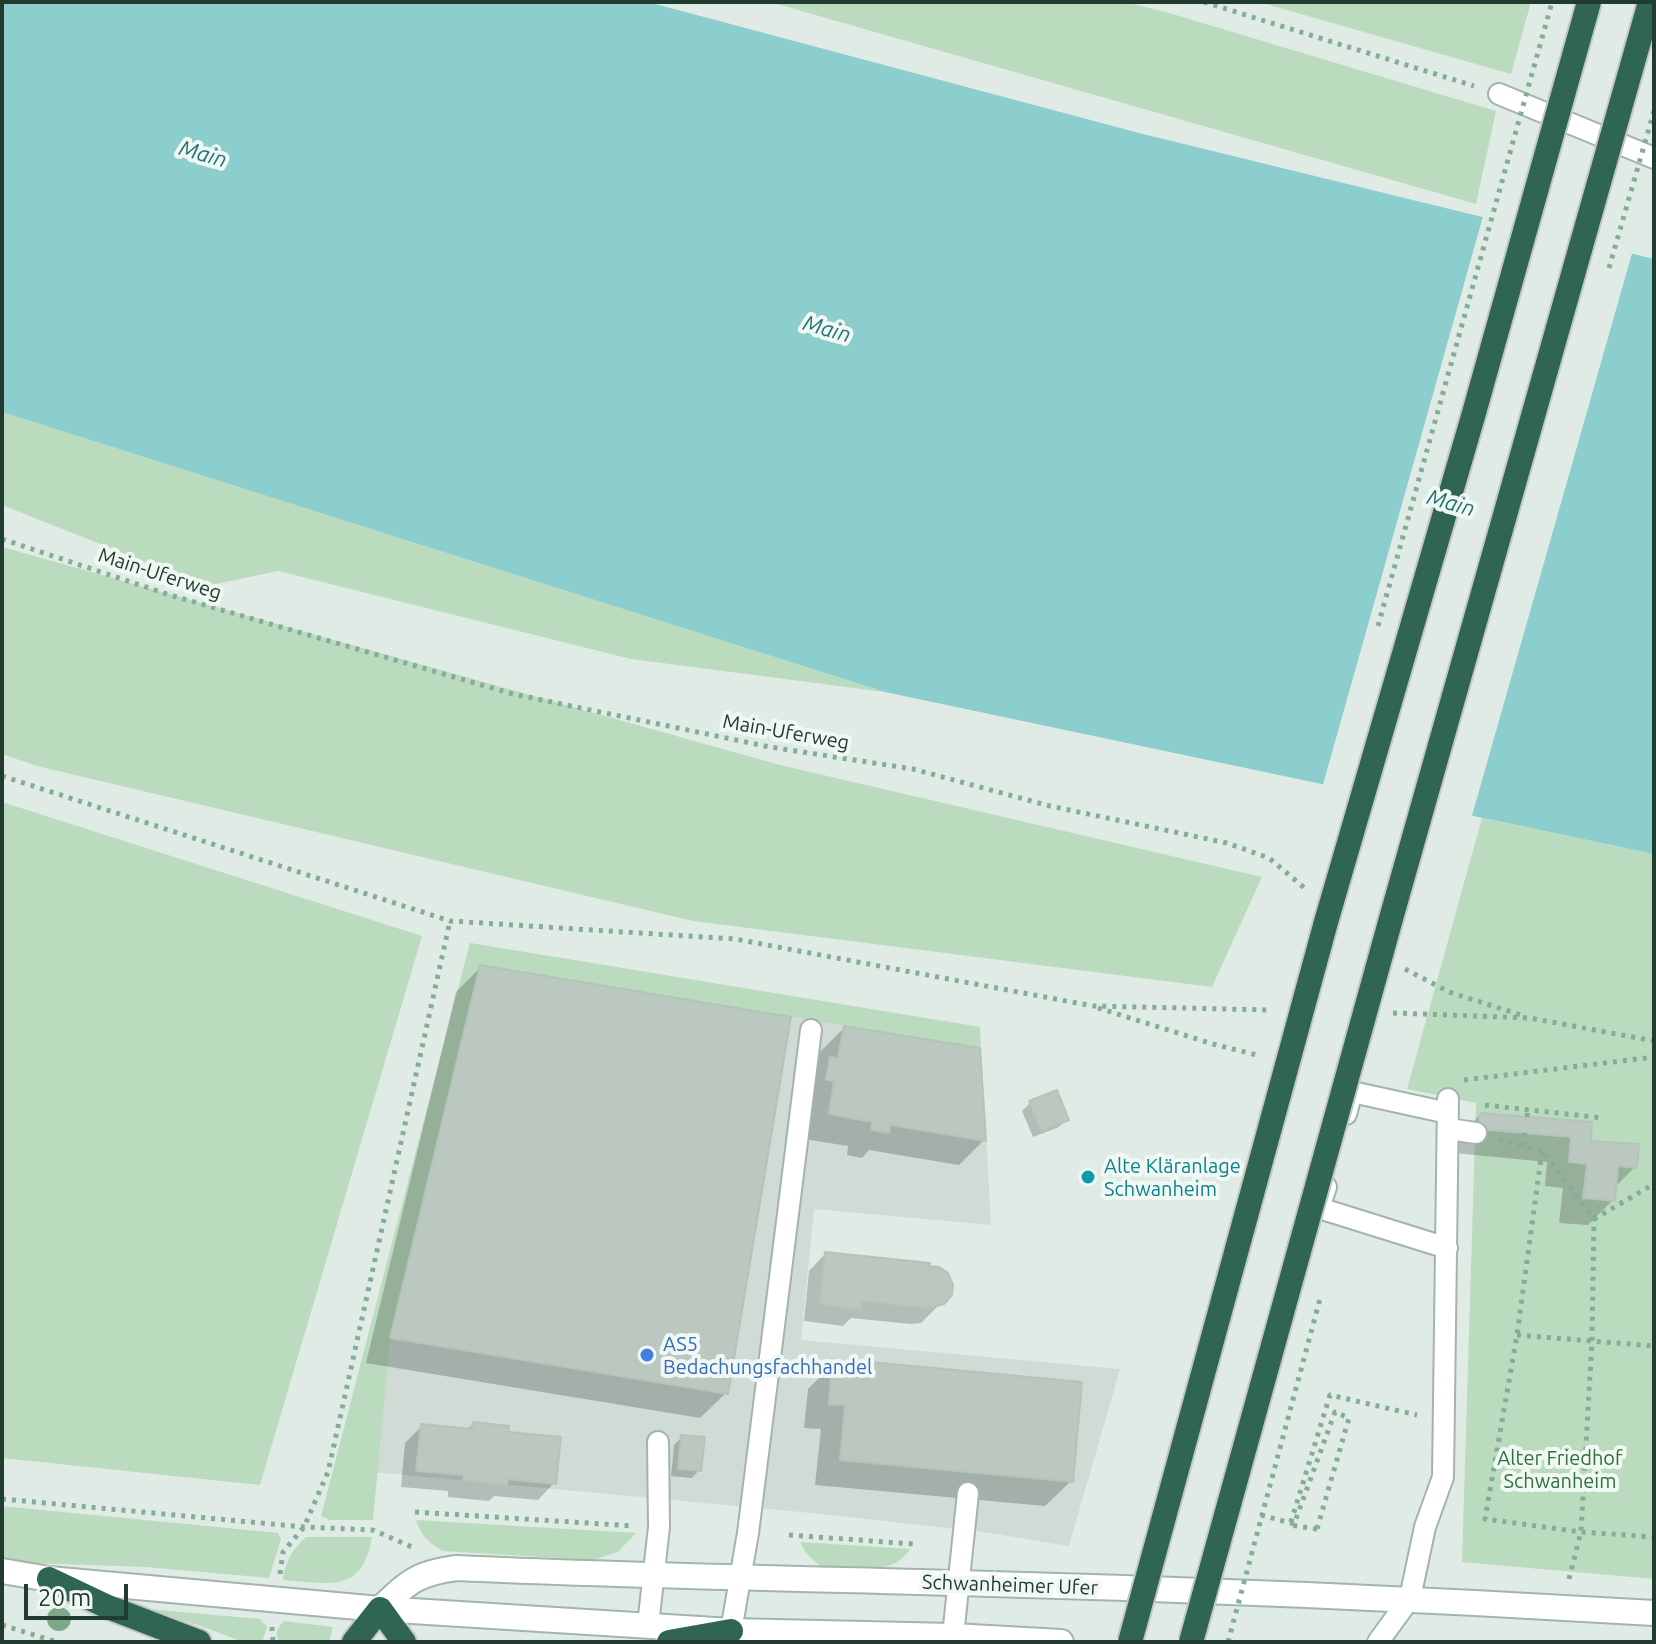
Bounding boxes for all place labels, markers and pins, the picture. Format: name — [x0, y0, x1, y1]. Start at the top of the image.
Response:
place label: Alte Kläranlage Schwanheim — [1104, 1154, 1241, 1201]
marker: Alte Kläranlage Schwanheim — [1079, 1168, 1097, 1186]
place label: AS5 Bedachungsfachhandel — [663, 1332, 872, 1379]
marker: AS5 Bedachungsfachhandel — [638, 1346, 656, 1364]

